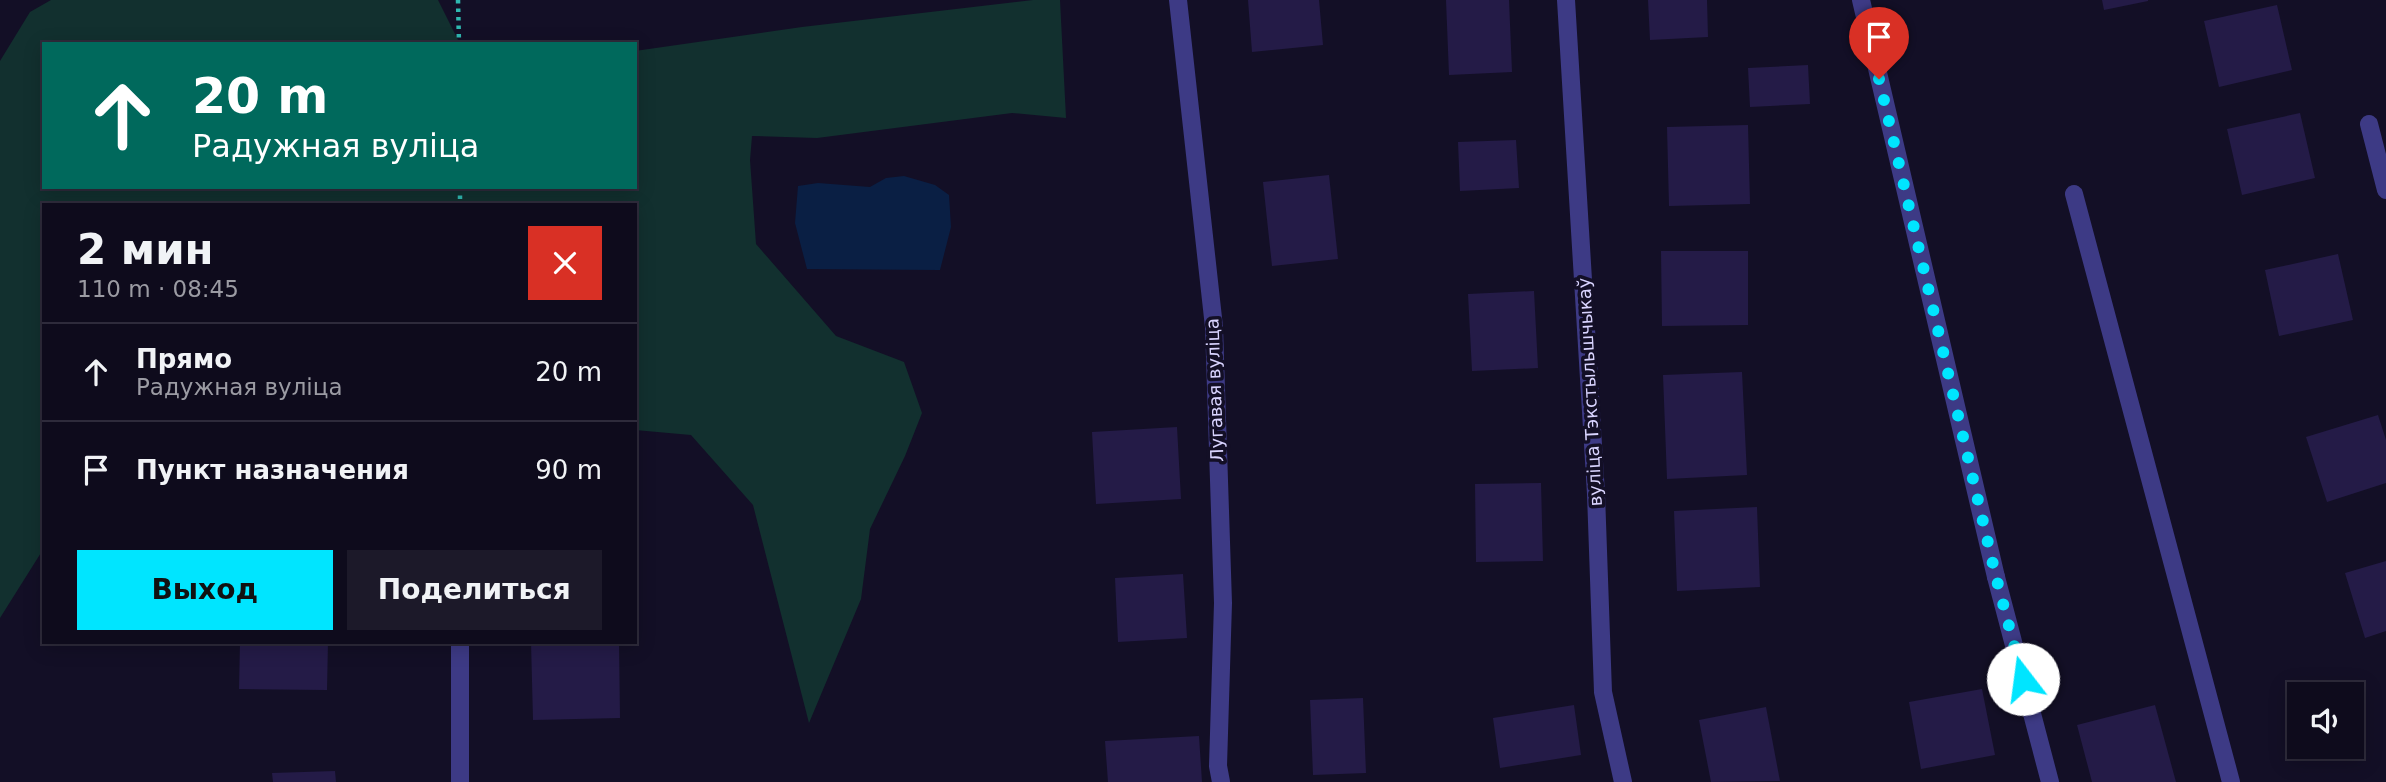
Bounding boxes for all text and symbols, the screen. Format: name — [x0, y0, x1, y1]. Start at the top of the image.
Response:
pin — [1849, 7, 1909, 79]
icon: arrive — [1860, 18, 1898, 56]
text: 20 m — [192, 68, 328, 125]
icon: ahead — [77, 70, 168, 161]
text: Радужная вуліца — [192, 127, 479, 165]
text: 2 мин — [77, 225, 214, 274]
button: close — [528, 226, 602, 300]
text: 110 m · 08:45 — [77, 276, 239, 302]
street label: вуліца Тэкстыльшчыкаў — [1573, 277, 1606, 507]
street label: Лугавая вуліца — [1201, 318, 1228, 462]
text: Прямо — [136, 344, 232, 374]
icon: ahead — [77, 353, 115, 391]
text: 20 m — [535, 357, 602, 387]
text: Радужная вуліца — [136, 374, 342, 400]
icon: arrive — [77, 451, 115, 489]
text: Пункт назначения — [136, 455, 409, 485]
text: 90 m — [535, 455, 602, 485]
button: Выход — [77, 550, 333, 630]
button: Поделиться — [347, 550, 602, 630]
position arrow — [1986, 642, 2060, 716]
map controls — [2287, 682, 2364, 759]
button: sound — [2287, 682, 2364, 759]

